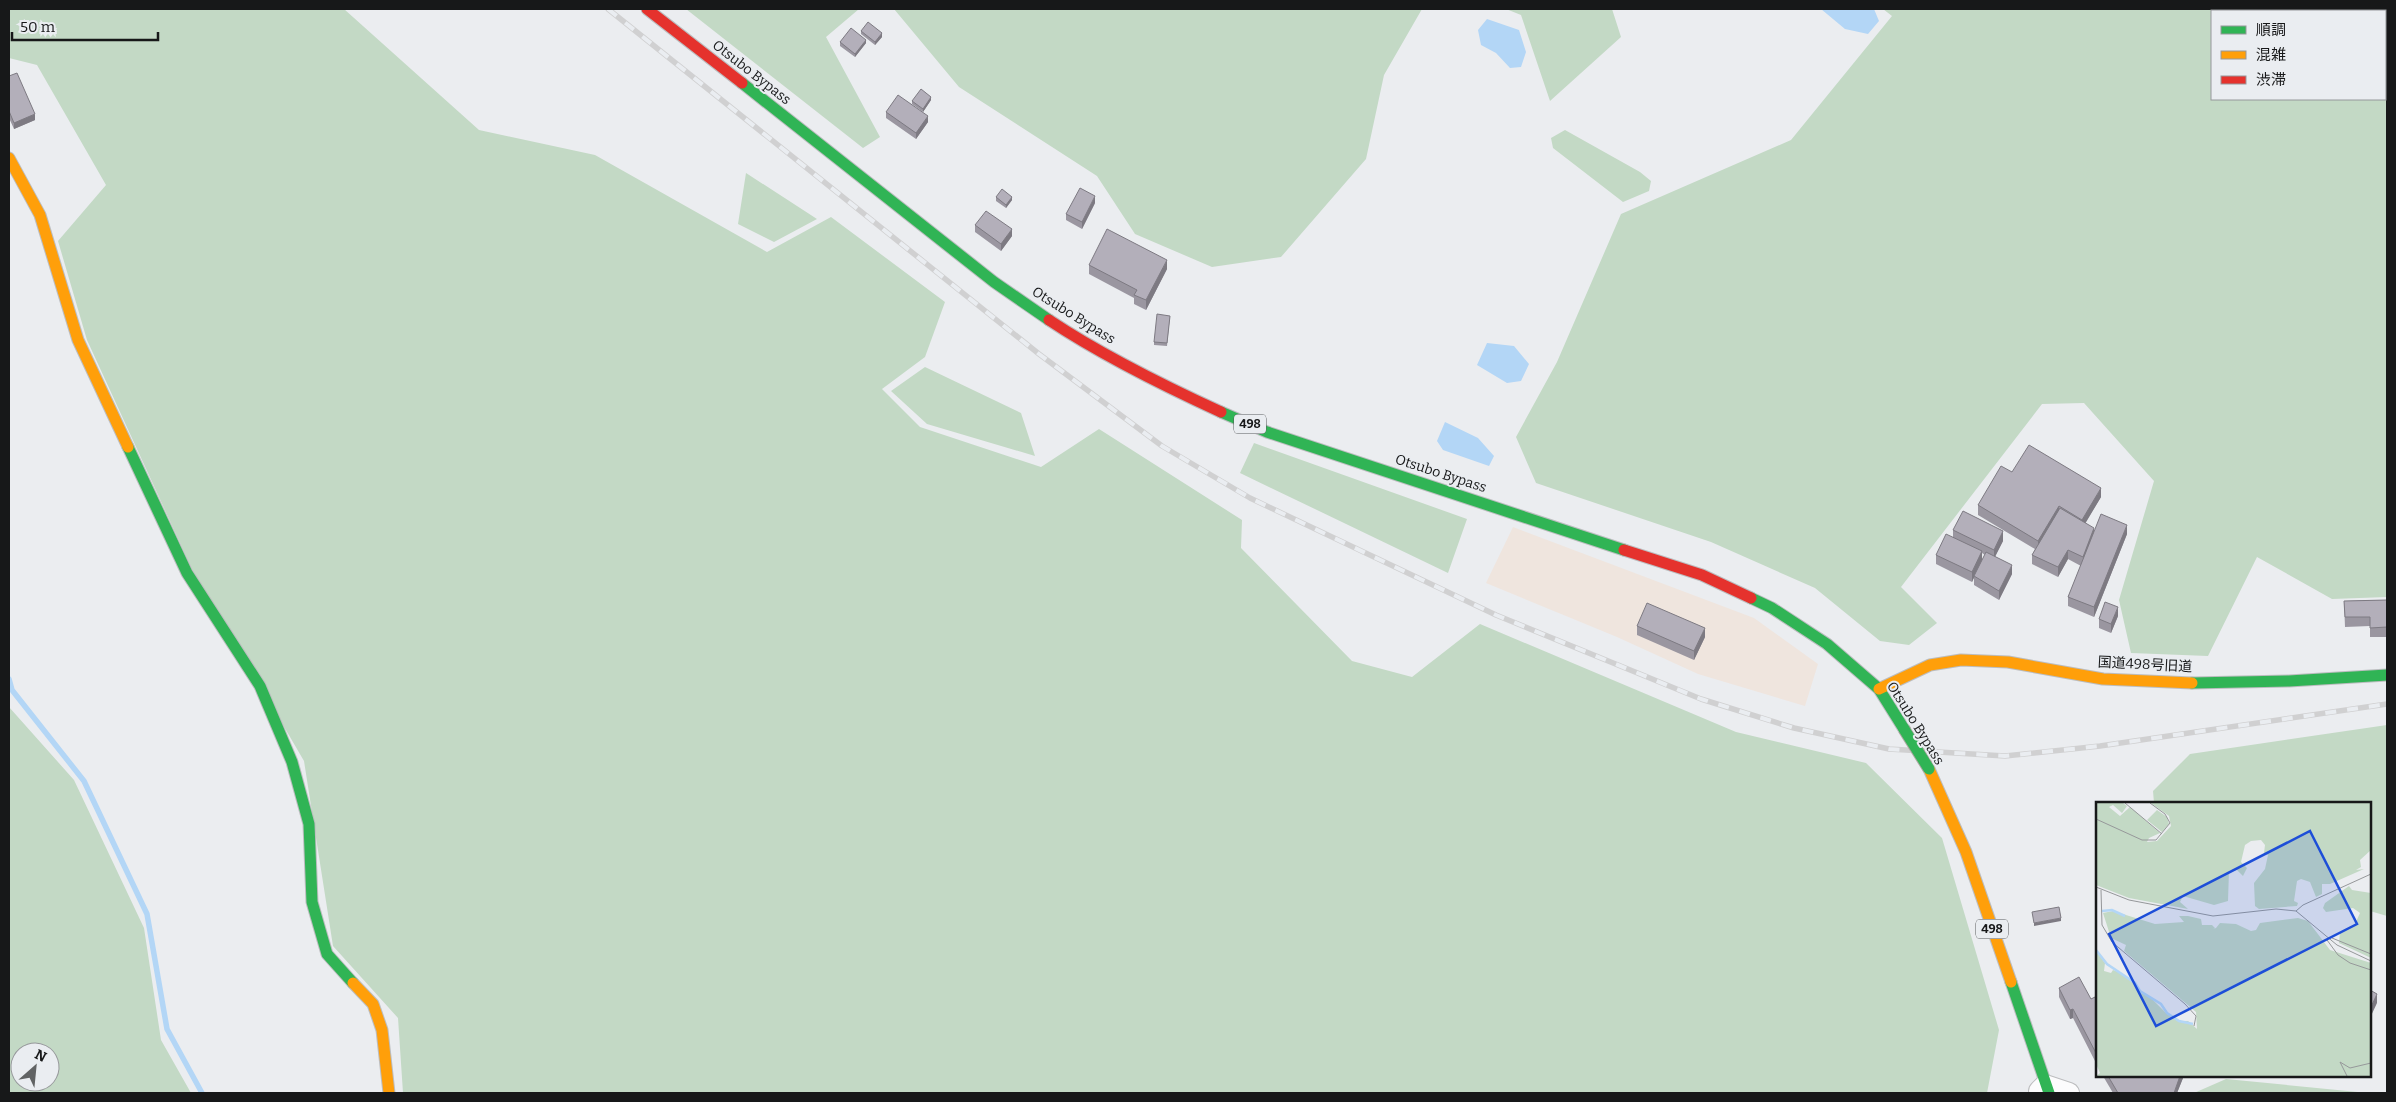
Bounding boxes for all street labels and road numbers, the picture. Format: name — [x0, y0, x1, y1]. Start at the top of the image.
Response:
street label: Otsubo Bypass — [709, 36, 794, 108]
street label: Otsubo Bypass — [1029, 283, 1119, 348]
road number: 498 — [1234, 414, 1266, 434]
street label: Otsubo Bypass — [1393, 451, 1489, 496]
street label: 国道498号旧道 — [2097, 654, 2193, 675]
street label: Otsubo Bypass — [1883, 678, 1948, 768]
road number: 498 — [1976, 920, 2008, 939]

